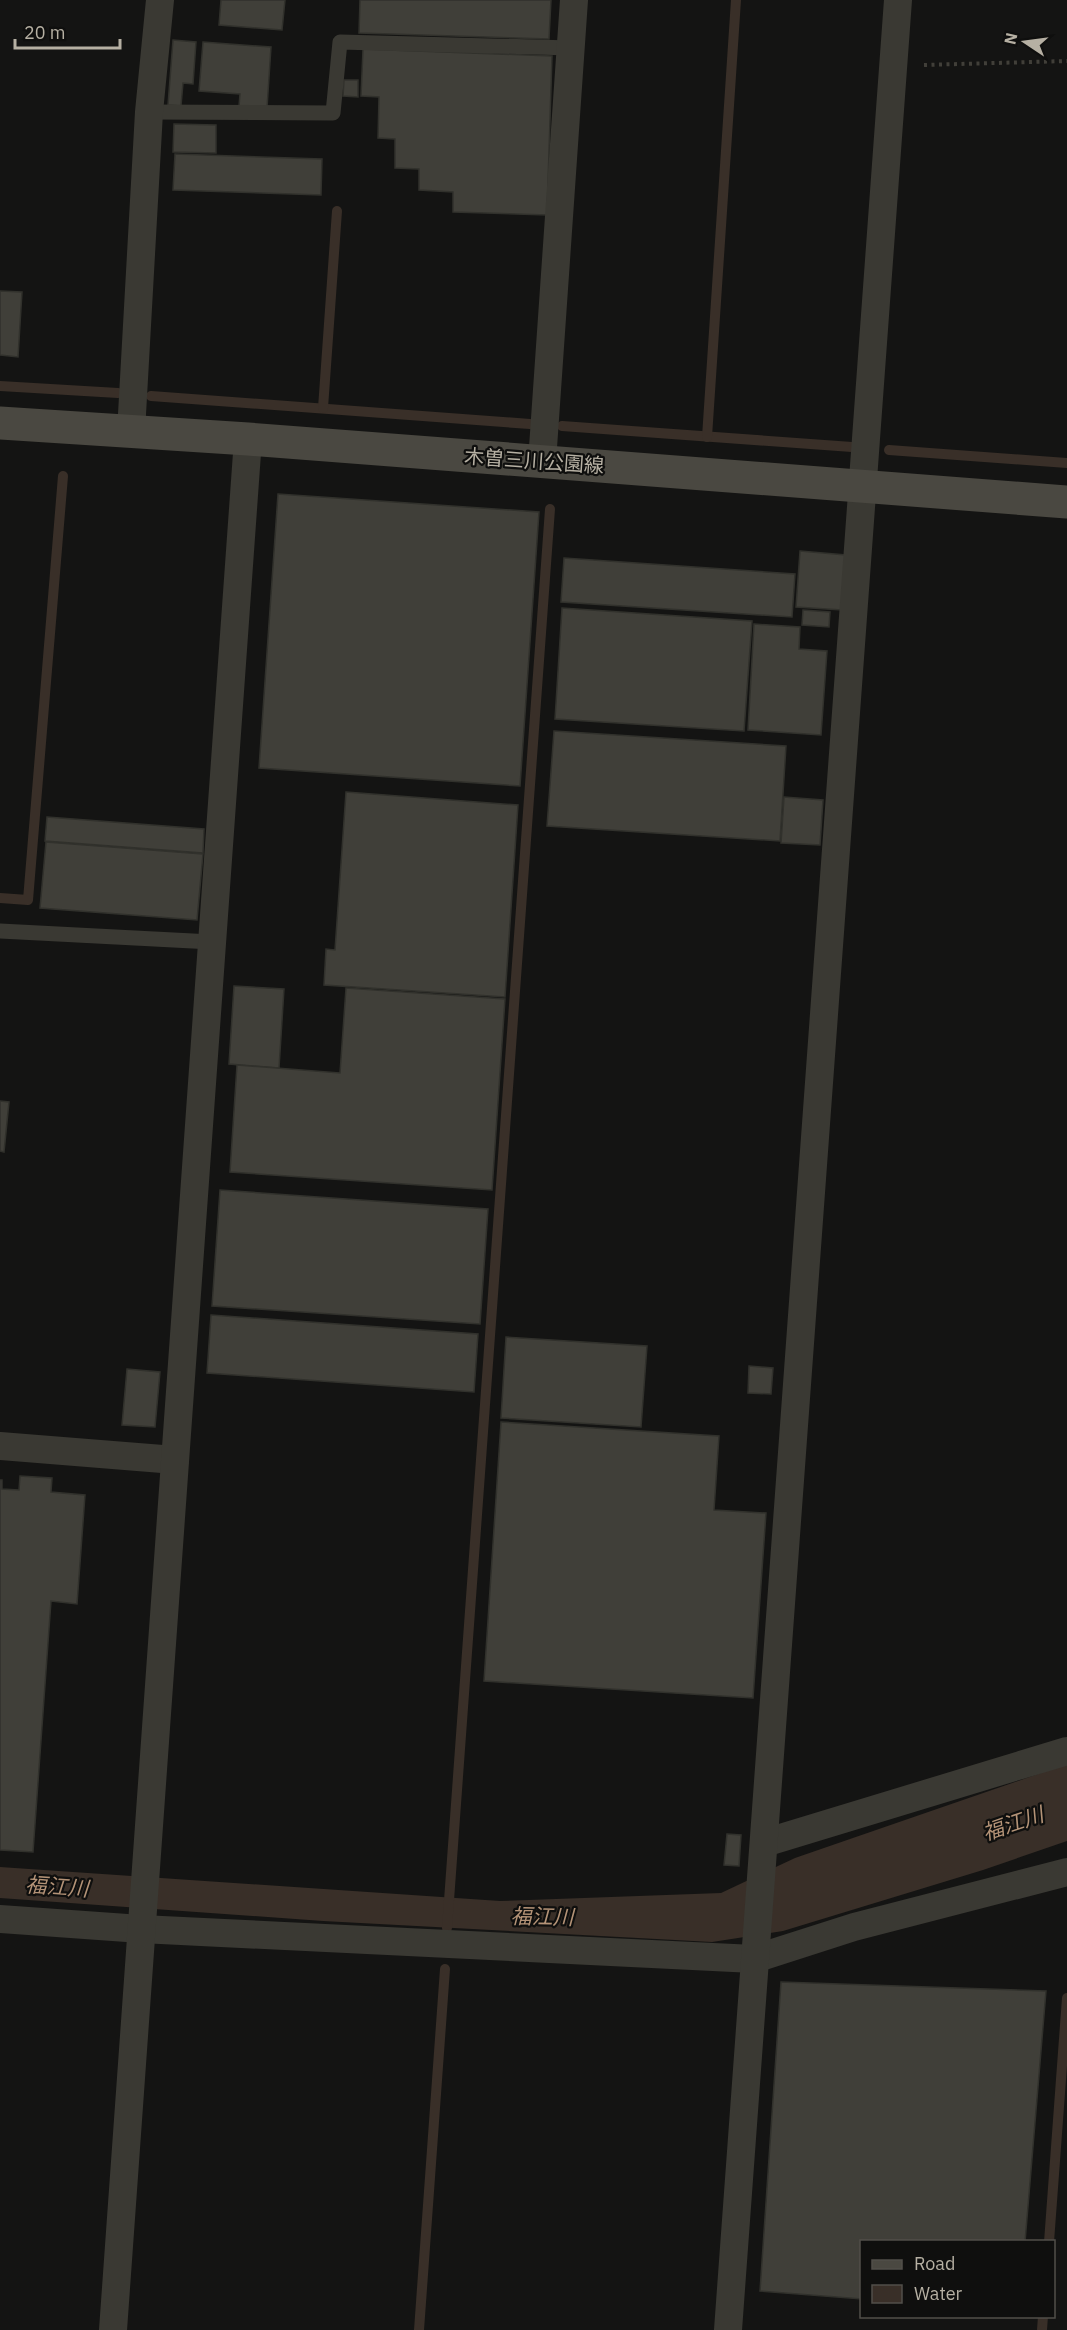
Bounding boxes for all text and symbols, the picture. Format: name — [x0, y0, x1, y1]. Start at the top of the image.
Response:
scale bar — [15, 12, 120, 50]
north arrow — [995, 12, 1055, 72]
text: 20 m — [24, 21, 66, 44]
text: N — [999, 31, 1021, 47]
street label: 木曽三川公園線 — [463, 442, 605, 479]
water label: 福江川 — [978, 1799, 1049, 1847]
water label: 福江川 — [25, 1870, 91, 1902]
water label: 福江川 — [510, 1901, 576, 1931]
legend — [860, 2240, 1055, 2318]
text: Road — [914, 2252, 955, 2275]
text: Water — [914, 2282, 963, 2305]

